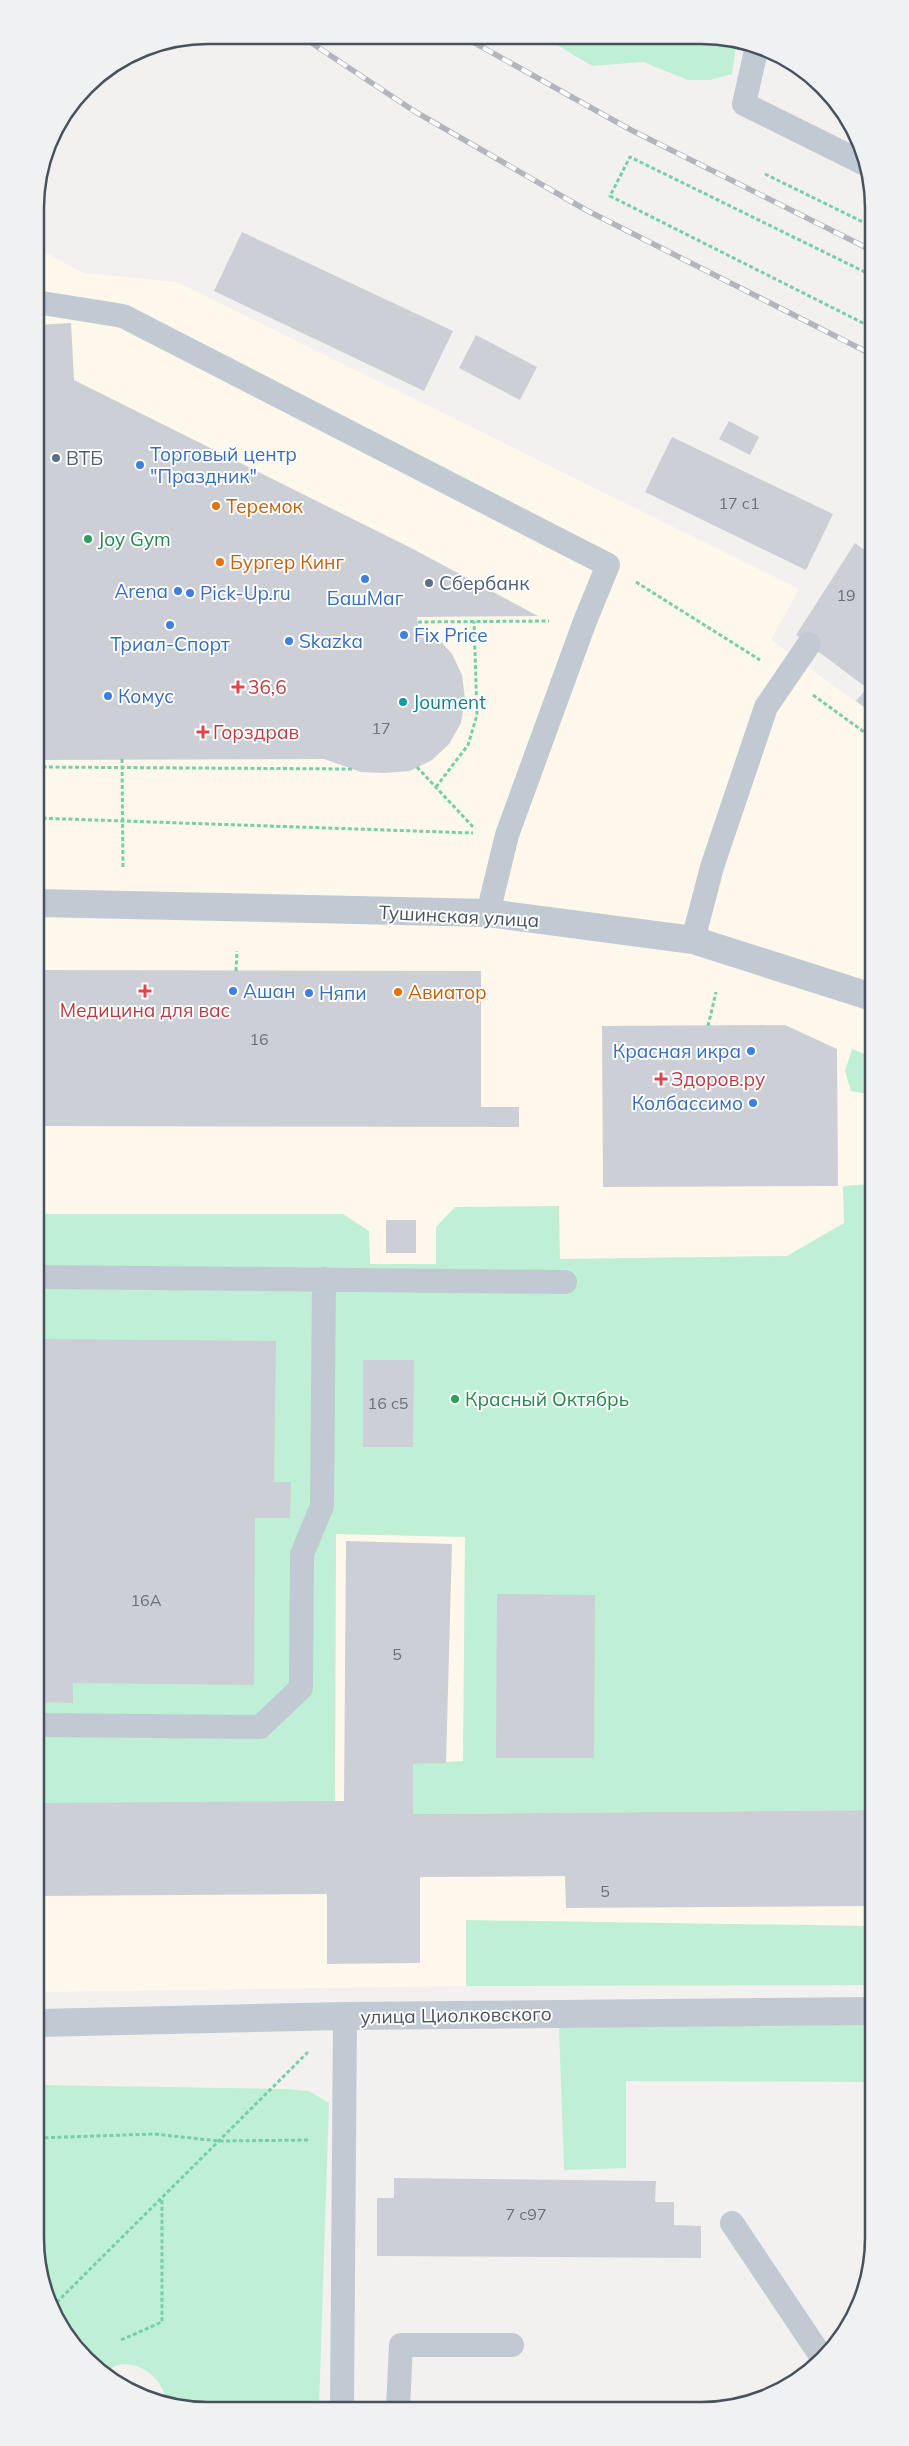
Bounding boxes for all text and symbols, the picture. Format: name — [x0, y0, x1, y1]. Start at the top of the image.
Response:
place label: Торговый центр "Праздник" — [150, 442, 297, 488]
place label: ВТБ — [66, 446, 103, 470]
marker: ВТБ — [50, 452, 62, 464]
marker: Торговый центр "Праздник" — [134, 459, 146, 471]
house number: 17 с1 — [718, 493, 760, 513]
place label: Теремок — [226, 494, 303, 518]
marker: Теремок — [210, 500, 222, 512]
place label: Joy Gym — [98, 527, 171, 551]
marker: Joy Gym — [82, 533, 94, 545]
place label: Бургер Кинг — [230, 550, 344, 574]
marker: Бургер Кинг — [214, 556, 226, 568]
place label: Сбербанк — [439, 571, 530, 595]
marker: БашМаг — [359, 573, 371, 585]
marker: Сбербанк — [423, 577, 435, 589]
place label: Arena — [114, 579, 168, 603]
place label: Pick-Up.ru — [200, 581, 291, 605]
marker: Arena — [172, 585, 184, 597]
house number: 19 — [836, 585, 856, 605]
place label: БашМаг — [327, 586, 404, 610]
marker: Pick-Up.ru — [184, 587, 196, 599]
marker: Триал-Спорт — [164, 619, 176, 631]
place label: Fix Price — [414, 623, 487, 647]
place label: Skazka — [299, 629, 363, 653]
marker: Fix Price — [398, 629, 410, 641]
place label: Триал-Спорт — [110, 632, 230, 656]
marker: Skazka — [283, 635, 295, 647]
place label: 36,6 — [248, 675, 287, 699]
marker: 36,6 — [232, 681, 244, 693]
place label: Комус — [118, 684, 174, 708]
marker: Комус — [102, 690, 114, 702]
place label: Joument — [413, 690, 486, 714]
marker: Joument — [397, 696, 409, 708]
house number: 17 — [371, 718, 391, 738]
place label: Горздрав — [213, 720, 299, 744]
marker: Горздрав — [197, 726, 209, 738]
street label: Тушинская улица — [378, 900, 540, 932]
place label: Ашан — [243, 979, 295, 1003]
place label: Авиатор — [408, 980, 487, 1004]
place label: Няпи — [319, 981, 367, 1005]
marker: Медицина для вас — [139, 985, 151, 997]
marker: Ашан — [227, 985, 239, 997]
marker: Авиатор — [392, 986, 404, 998]
marker: Няпи — [303, 987, 315, 999]
place label: Медицина для вас — [60, 998, 230, 1022]
house number: 16 — [249, 1029, 269, 1049]
place label: Красная икра — [613, 1039, 741, 1063]
marker: Красная икра — [745, 1045, 757, 1057]
place label: Здоров.ру — [671, 1067, 765, 1091]
marker: Здоров.ру — [655, 1073, 667, 1085]
place label: Колбассимо — [632, 1091, 743, 1115]
marker: Колбассимо — [747, 1097, 759, 1109]
place label: Красный Октябрь — [465, 1387, 629, 1411]
house number: 16 c5 — [368, 1393, 408, 1413]
marker: Красный Октябрь — [449, 1393, 461, 1405]
house number: 16A — [131, 1590, 162, 1610]
house number: 5 — [392, 1644, 402, 1664]
house number: 5 — [600, 1881, 610, 1901]
street label: улица Циолковского — [360, 2001, 552, 2029]
house number: 7 с97 — [505, 2204, 547, 2224]

